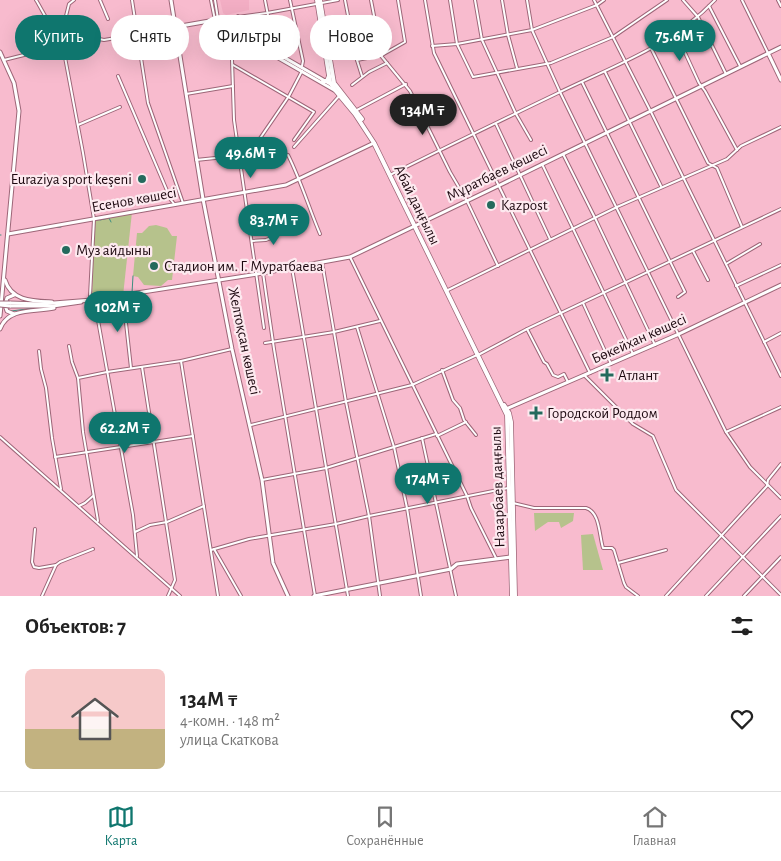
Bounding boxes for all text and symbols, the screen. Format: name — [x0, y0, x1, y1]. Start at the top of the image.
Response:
chip: Купить — [15, 15, 101, 60]
chip: Снять — [111, 15, 189, 60]
chip: Фильтры — [199, 15, 300, 60]
chip: Новое — [310, 15, 392, 60]
pin: 75.6M ₸ — [634, 20, 726, 62]
text: 75.6M ₸ — [655, 28, 705, 44]
pin: 134M ₸ — [382, 94, 464, 136]
text: 134M ₸ — [401, 102, 445, 118]
pin: 49.6M ₸ — [205, 136, 297, 179]
street label: Мұратбаев көшесі — [444, 142, 550, 204]
text: 49.6M ₸ — [225, 145, 277, 161]
street label: Абай даңғылы — [391, 163, 443, 247]
place label: Euraziya sport keşeni — [11, 172, 132, 187]
marker: Euraziya sport keşeni — [136, 173, 148, 185]
street label: Есенов көшесі — [90, 185, 178, 215]
place label: Kazpost — [501, 198, 548, 213]
marker: Kazpost — [485, 199, 497, 211]
pin: 83.7M ₸ — [228, 204, 320, 246]
text: 83.7M ₸ — [249, 212, 299, 228]
place label: Муз айдыны — [76, 243, 151, 258]
marker: Муз айдыны — [60, 244, 72, 256]
place label: Стадион им. Г. Муратбаева — [164, 259, 323, 274]
marker: Стадион им. Г. Муратбаева — [148, 260, 160, 272]
street label: Желтоқсан көшесі — [225, 286, 263, 396]
pin: 102M ₸ — [77, 290, 159, 333]
text: 102M ₸ — [95, 299, 141, 315]
street label: Бөкейхан көшесі — [589, 311, 689, 367]
marker: Атлант — [600, 368, 614, 382]
place label: Атлант — [618, 368, 659, 383]
marker: Городской Роддом — [529, 406, 543, 420]
place label: Городской Роддом — [547, 406, 658, 421]
pin: 62.2M ₸ — [79, 412, 171, 454]
text: 62.2M ₸ — [100, 420, 150, 436]
street label: Назарбаев даңғылы — [488, 426, 508, 548]
pin: 174M ₸ — [387, 462, 469, 505]
text: 174M ₸ — [406, 471, 450, 487]
icon: filters — [728, 612, 756, 640]
text: Объектов: 7 — [25, 616, 126, 637]
icon: home — [65, 689, 125, 749]
text: 134M ₸ — [180, 689, 239, 710]
icon: heart — [728, 705, 756, 733]
text: 4-комн. · 148 m² — [180, 713, 280, 729]
text: улица Скаткова — [180, 732, 279, 748]
tab: Карта — [104, 803, 137, 850]
tab: Сохранённые — [346, 803, 424, 850]
tab: Главная — [633, 803, 677, 850]

